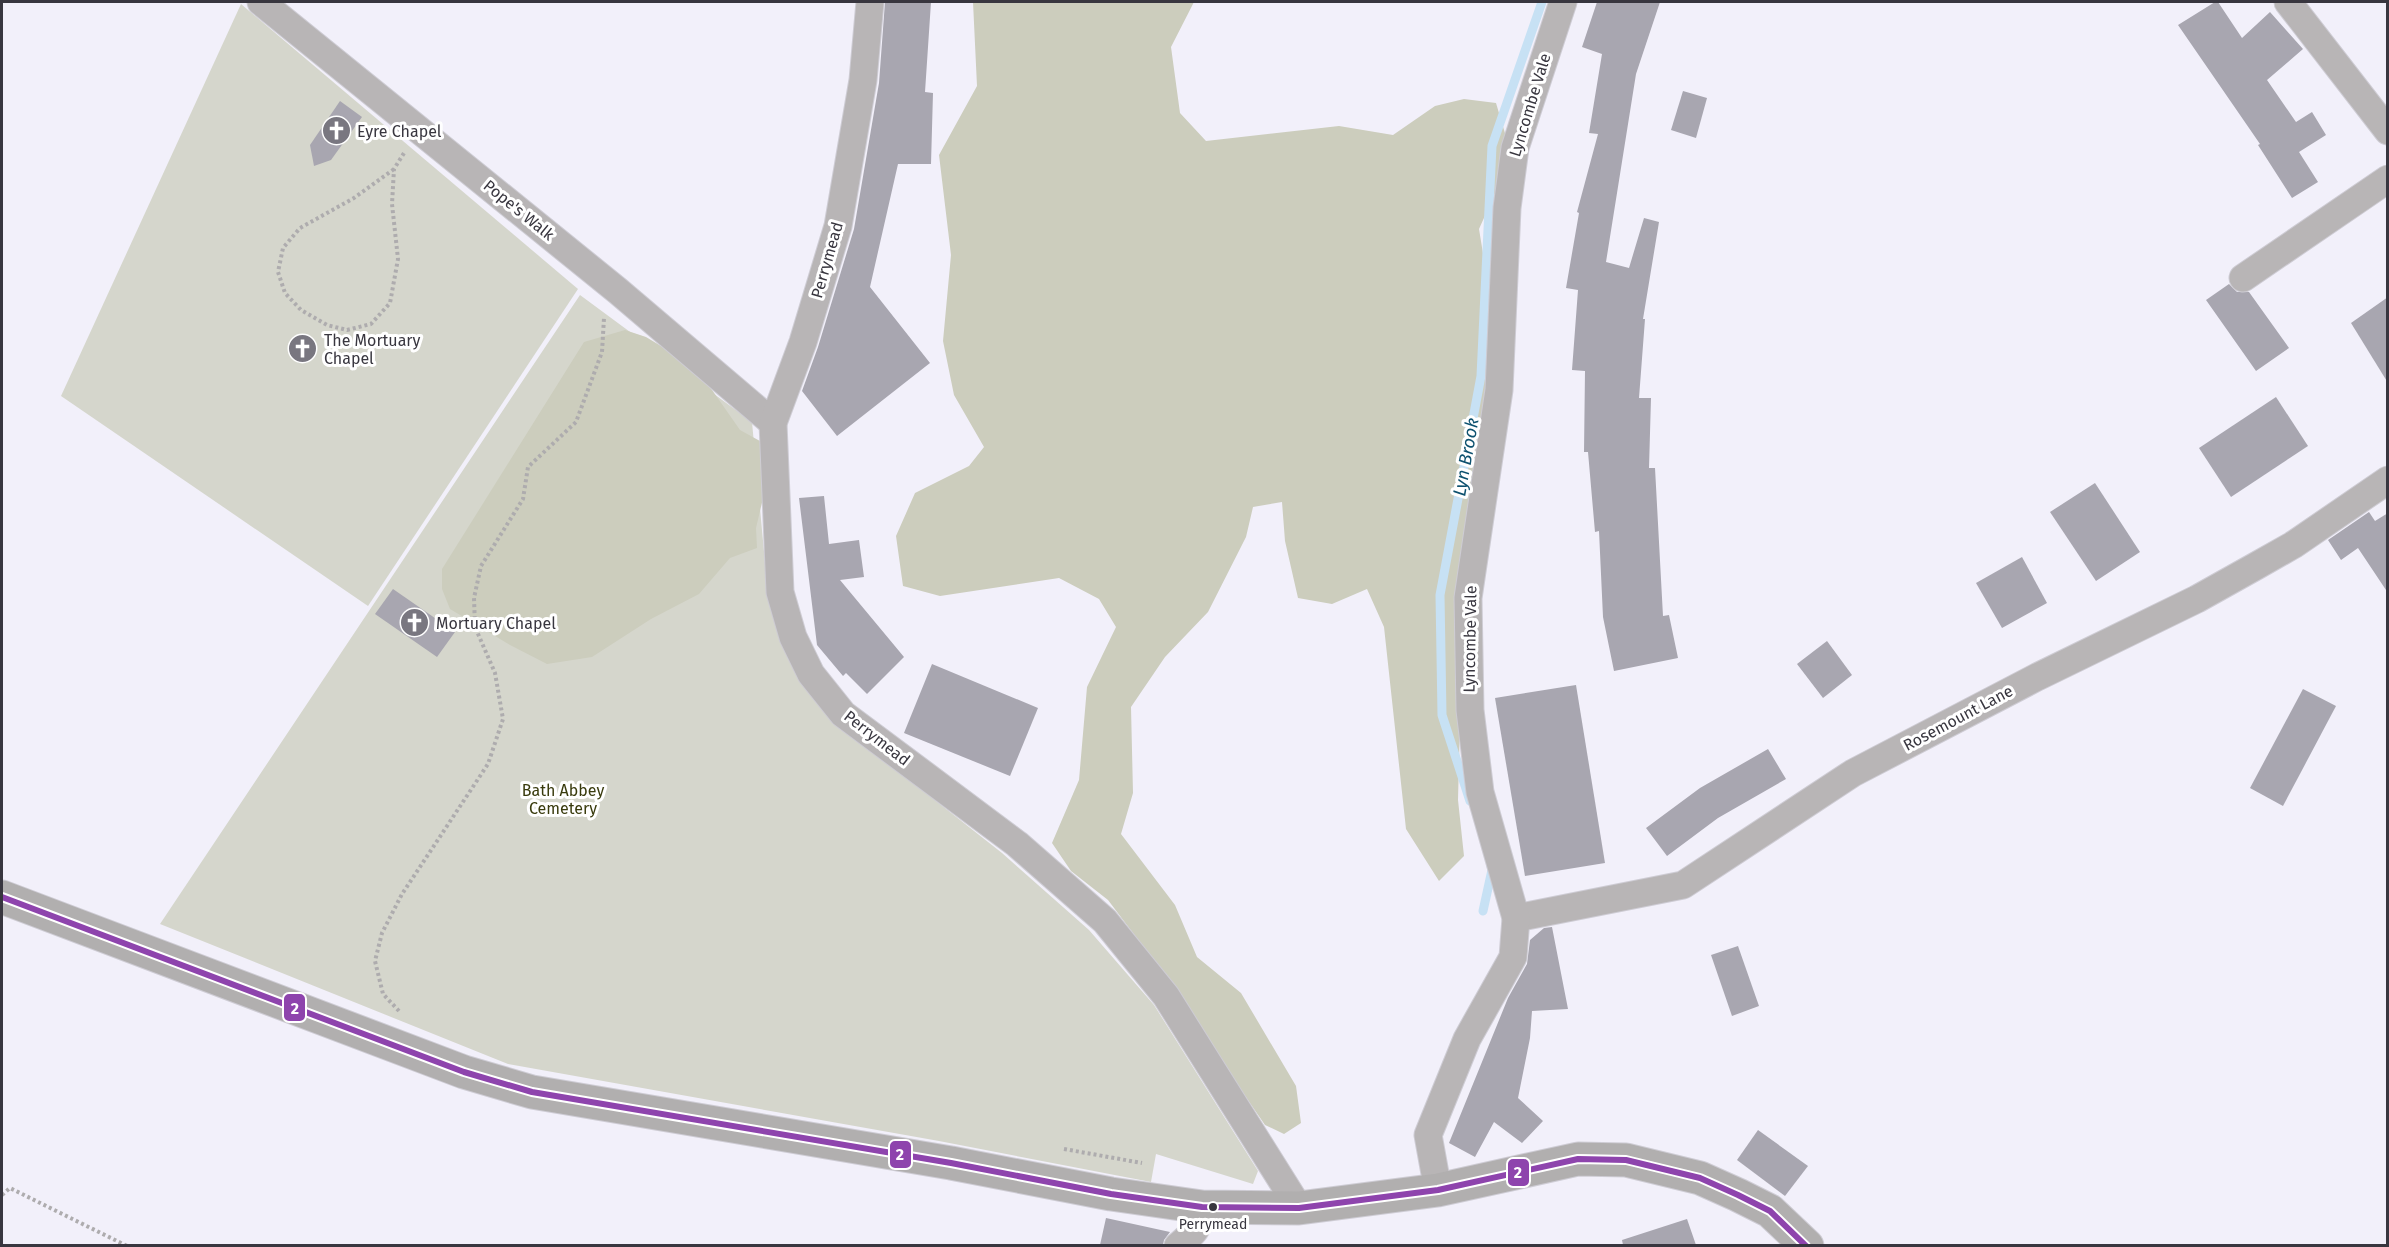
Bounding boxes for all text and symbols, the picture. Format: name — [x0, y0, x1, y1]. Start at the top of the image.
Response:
street label: Lyncombe Vale — [1505, 51, 1555, 159]
church icon: Eyre Chapel — [320, 115, 352, 147]
place label: Eyre Chapel — [357, 122, 442, 141]
street label: Pope's Walk — [480, 176, 559, 245]
street label: Perrymead — [807, 220, 847, 300]
place label: The Mortuary Chapel — [324, 331, 421, 368]
church icon: The Mortuary Chapel — [287, 333, 319, 365]
water label: Lyn Brook — [1448, 416, 1484, 498]
street label: Lyncombe Vale — [1460, 585, 1480, 693]
church icon: Mortuary Chapel — [399, 607, 431, 639]
place label: Mortuary Chapel — [436, 614, 556, 633]
street label: Rosemount Lane — [1900, 681, 2016, 755]
street label: Perrymead — [840, 706, 914, 770]
park label: Bath Abbey Cemetery — [522, 781, 604, 818]
line badge: 2 — [283, 993, 306, 1022]
text: 2 — [291, 999, 299, 1018]
line badge: 2 — [889, 1140, 912, 1169]
text: 2 — [896, 1145, 904, 1164]
line badge: 2 — [1507, 1158, 1530, 1187]
text: 2 — [1514, 1163, 1522, 1182]
marker: Perrymead — [1207, 1201, 1219, 1213]
place label: Perrymead — [1179, 1216, 1247, 1233]

